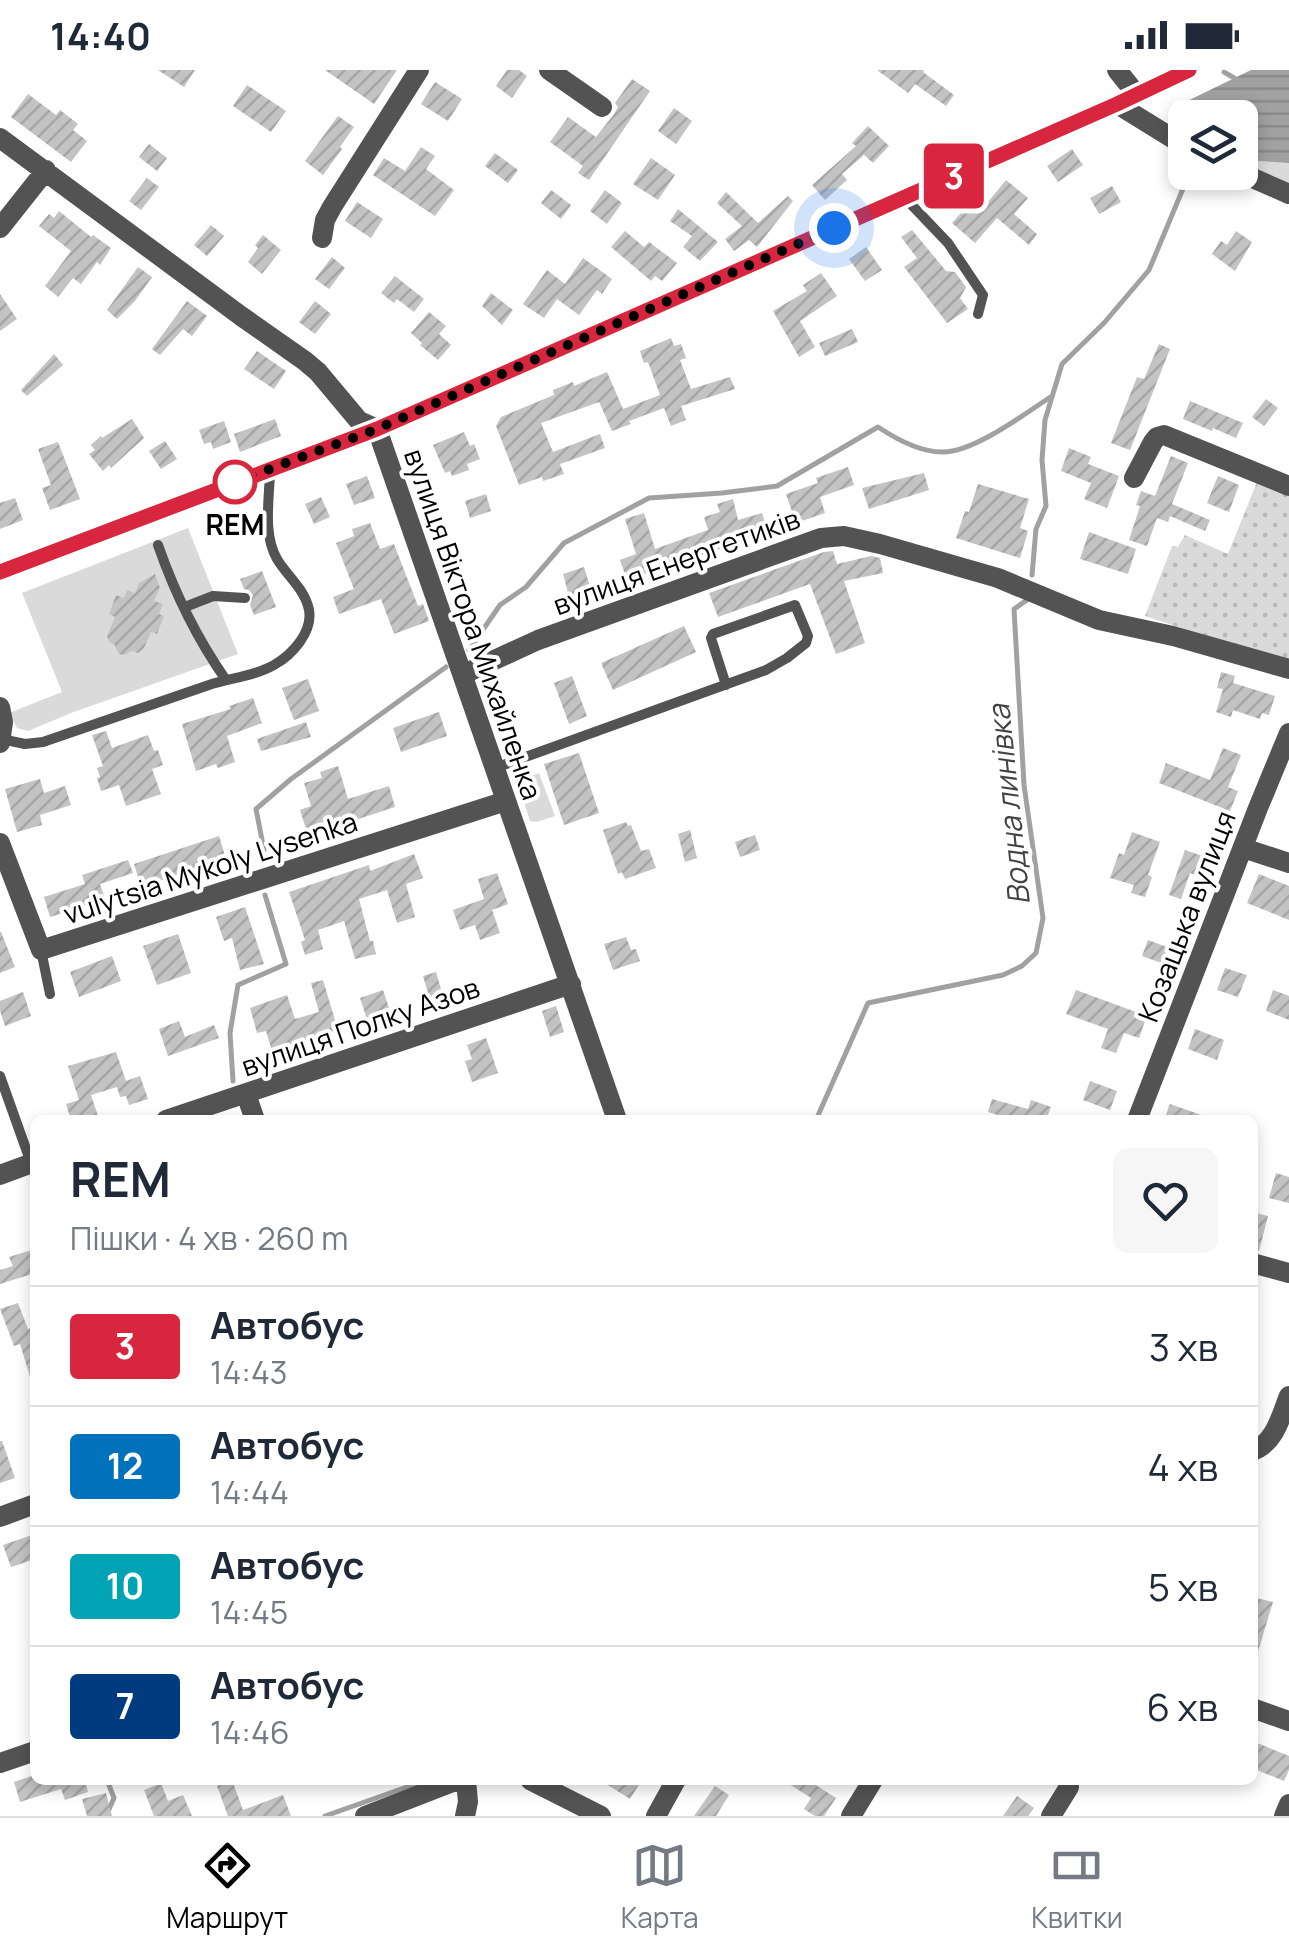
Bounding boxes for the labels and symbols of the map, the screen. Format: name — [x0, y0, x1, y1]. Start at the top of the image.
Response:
line badge: 3 — [922, 144, 986, 208]
your location — [809, 203, 859, 253]
street label: вулиця Віктора Михайленка — [396, 443, 552, 805]
marker: REM — [214, 461, 256, 503]
street label: вулиця Енергетиків — [547, 499, 805, 623]
place label: REM — [206, 505, 264, 543]
water label: Водна линівка — [977, 702, 1039, 907]
street label: vulytsia Mykoly Lysenka — [58, 802, 362, 932]
street label: Козацька вулиця — [1128, 805, 1244, 1027]
street label: вулиця Полку Азов — [236, 967, 484, 1085]

